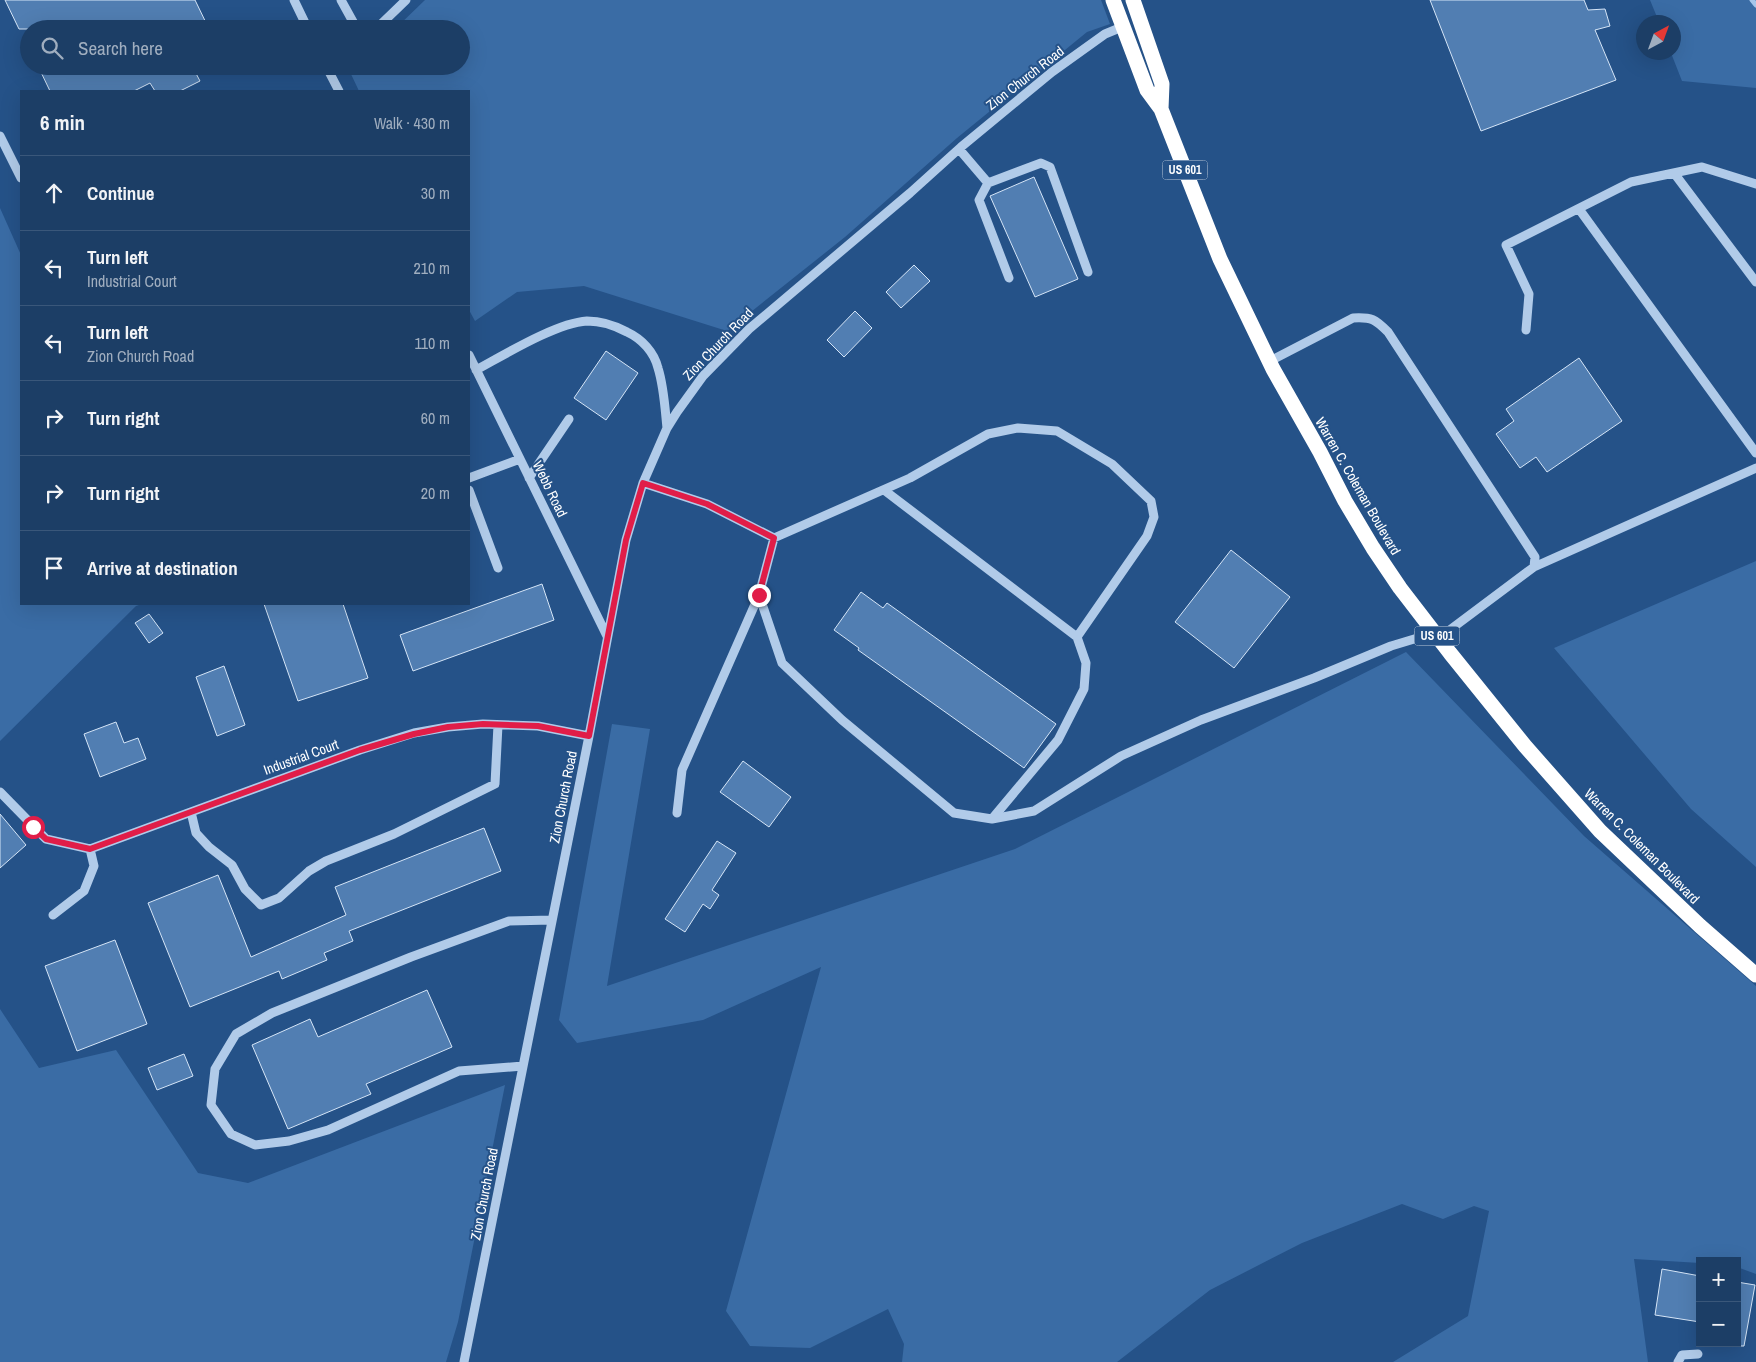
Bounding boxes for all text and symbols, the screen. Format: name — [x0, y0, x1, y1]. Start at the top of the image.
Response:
north arrow — [1636, 15, 1681, 60]
search box — [20, 20, 470, 75]
icon: search — [38, 34, 66, 62]
text: Search here — [78, 35, 163, 61]
street label: Zion Church Road — [982, 42, 1068, 114]
text: 6 min — [40, 108, 85, 137]
text: Walk · 430 m — [374, 112, 450, 134]
road number: US 601 — [1162, 160, 1208, 180]
icon: ahead — [40, 179, 68, 207]
text: Continue — [87, 180, 155, 206]
text: 30 m — [421, 182, 450, 204]
text: Turn left — [87, 244, 148, 270]
icon: left — [40, 254, 68, 282]
text: 210 m — [414, 257, 450, 279]
text: Industrial Court — [87, 270, 177, 292]
street label: Zion Church Road — [679, 304, 757, 384]
text: Turn left — [87, 319, 148, 345]
icon: left — [40, 329, 68, 357]
text: 110 m — [414, 332, 450, 354]
text: Zion Church Road — [87, 345, 194, 367]
icon: right — [40, 404, 68, 432]
text: Turn right — [87, 405, 159, 431]
text: 60 m — [421, 407, 450, 429]
street label: Warren C. Coleman Boulevard — [1311, 414, 1405, 558]
street label: Webb Road — [529, 458, 571, 520]
icon: right — [40, 479, 68, 507]
text: Turn right — [87, 480, 159, 506]
text: 20 m — [421, 482, 450, 504]
icon: arrive — [40, 554, 68, 582]
text: Arrive at destination — [87, 555, 238, 581]
route end — [748, 584, 771, 607]
road number: US 601 — [1414, 626, 1460, 646]
street label: Industrial Court — [261, 735, 341, 779]
street label: Zion Church Road — [545, 749, 581, 845]
street label: Warren C. Coleman Boulevard — [1581, 785, 1703, 907]
route start — [22, 816, 45, 839]
street label: Zion Church Road — [466, 1146, 502, 1242]
map controls — [1696, 1257, 1741, 1347]
button: + — [1696, 1257, 1741, 1302]
button: − — [1696, 1302, 1741, 1347]

